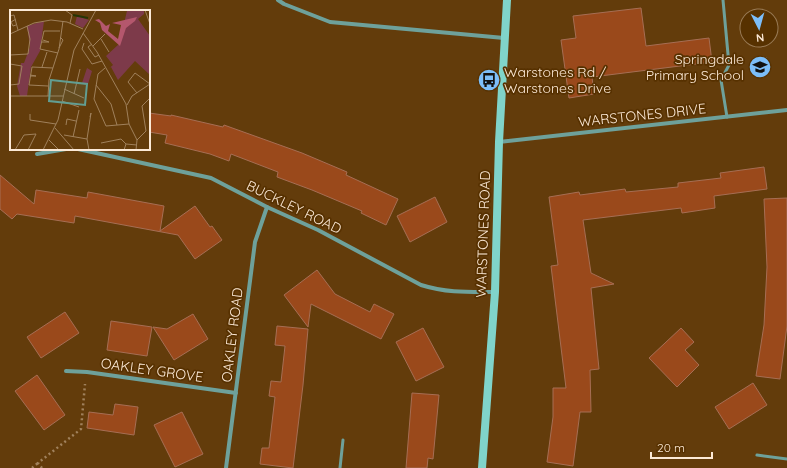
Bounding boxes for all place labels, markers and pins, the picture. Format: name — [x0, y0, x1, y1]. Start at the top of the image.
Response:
place label: Springdale Primary School — [646, 50, 744, 84]
school or university icon: Springdale Primary School — [747, 54, 773, 80]
place label: Warstones Rd / Warstones Drive — [504, 63, 611, 97]
bus stop icon: Warstones Rd / Warstones Drive — [476, 67, 502, 93]

